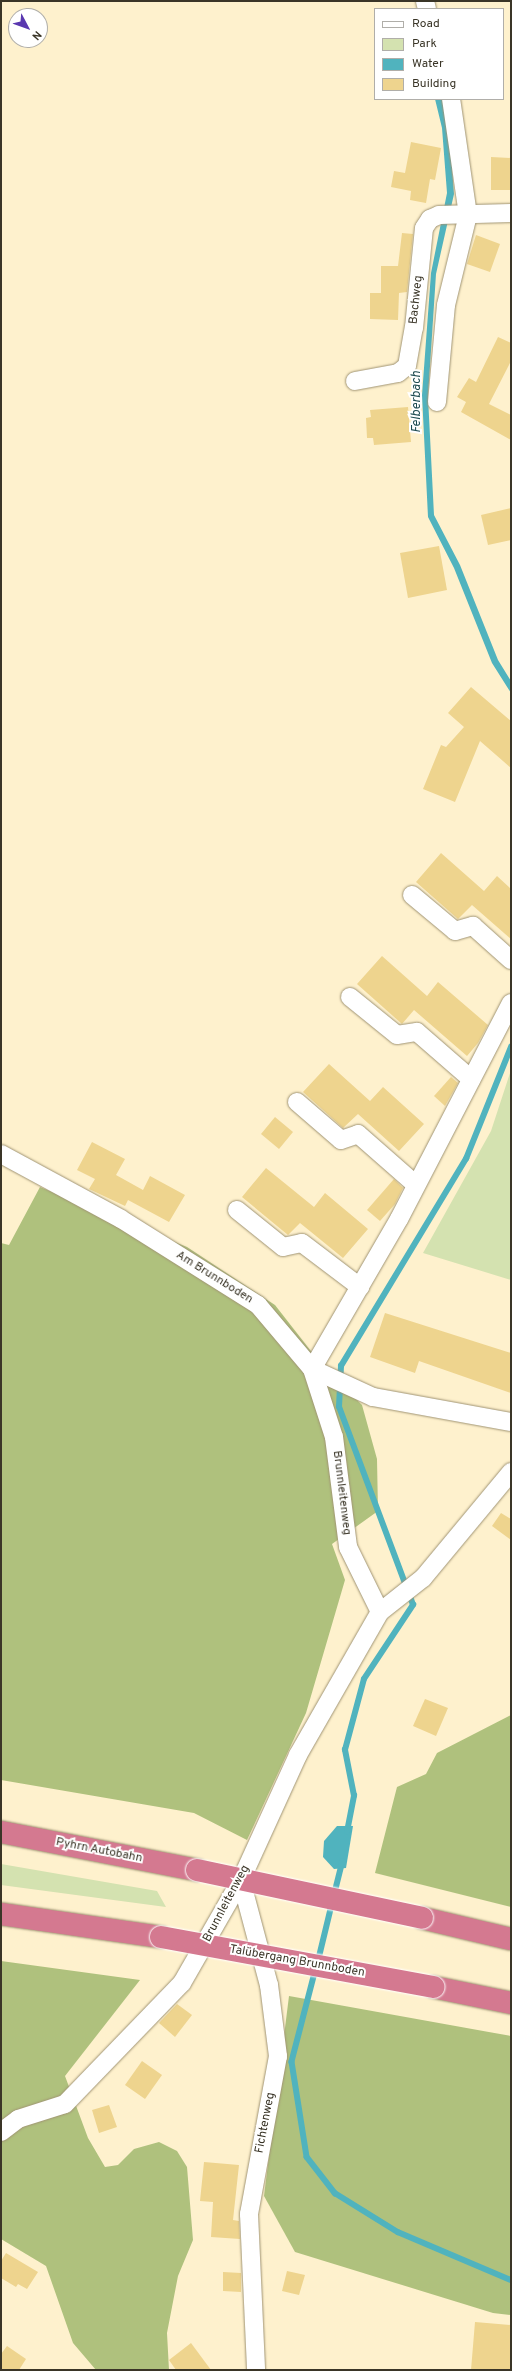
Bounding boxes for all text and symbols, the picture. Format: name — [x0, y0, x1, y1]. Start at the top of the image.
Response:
north arrow — [8, 8, 48, 48]
legend — [374, 8, 504, 100]
text: Road — [412, 16, 440, 32]
text: N — [28, 28, 44, 43]
text: Park — [412, 36, 437, 52]
text: Water — [412, 56, 444, 72]
text: Building — [412, 76, 456, 92]
street label: Bachweg — [407, 275, 427, 325]
water label: Felberbach — [409, 371, 425, 433]
street label: Am Brunnboden — [173, 1249, 255, 1307]
street label: Brunnleitenweg — [329, 1450, 353, 1536]
street label: Pyhrn Autobahn — [54, 1836, 144, 1866]
street label: Brunnleitenweg — [201, 1863, 253, 1945]
street label: Talübergang Brunnboden — [228, 1943, 366, 1981]
street label: Fichtenweg — [253, 2091, 279, 2155]

